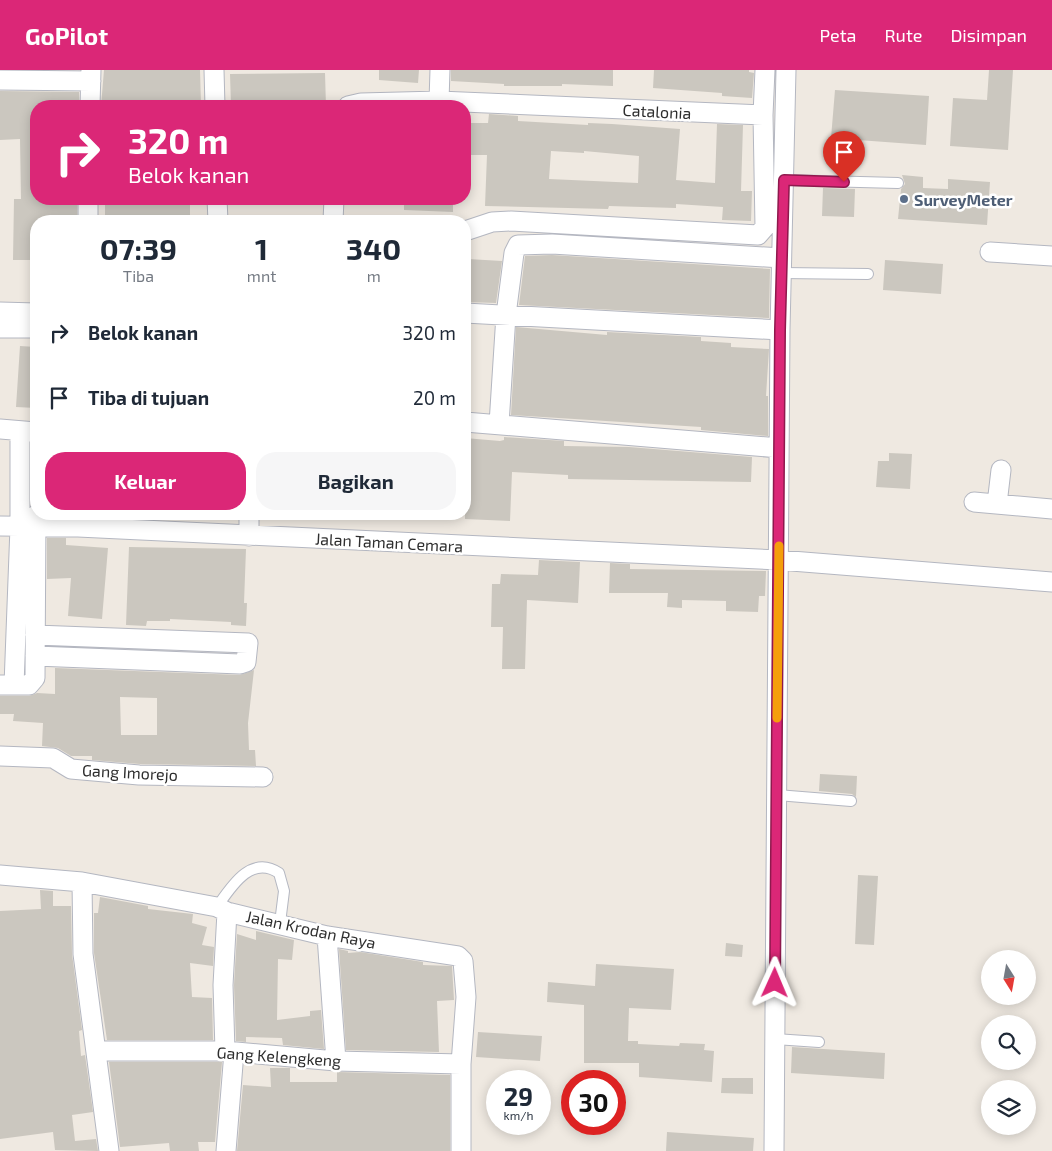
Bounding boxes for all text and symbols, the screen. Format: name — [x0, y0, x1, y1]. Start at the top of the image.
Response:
text: GoPilot — [25, 21, 108, 50]
text: Peta — [820, 24, 857, 46]
text: Rute — [885, 24, 922, 46]
text: Disimpan — [950, 24, 1027, 46]
street label: Catalonia — [622, 100, 692, 122]
text: 320 m — [128, 119, 229, 161]
icon: right — [45, 120, 110, 185]
pin — [823, 131, 865, 182]
icon: arrive — [830, 138, 858, 166]
text: Belok kanan — [128, 161, 249, 187]
place label: SurveyMeter — [914, 190, 1013, 210]
marker: SurveyMeter — [898, 193, 910, 205]
text: 07:39 — [100, 230, 177, 266]
text: 1 — [255, 230, 268, 266]
text: 340 — [346, 230, 401, 266]
text: Tiba — [123, 266, 154, 285]
text: mnt — [247, 266, 276, 285]
text: m — [367, 266, 381, 285]
icon: right — [45, 319, 73, 347]
text: Belok kanan — [88, 321, 198, 344]
text: 320 m — [402, 321, 456, 344]
icon: arrive — [45, 384, 73, 412]
text: Tiba di tujuan — [88, 386, 209, 409]
text: 20 m — [413, 386, 456, 409]
button: Keluar — [45, 452, 246, 510]
button: Bagikan — [256, 452, 456, 510]
street label: Jalan Taman Cemara — [314, 529, 464, 555]
street label: Gang Imorejo — [82, 760, 178, 785]
street label: Jalan Krodan Raya — [244, 906, 378, 952]
north arrow — [981, 950, 1036, 1005]
map controls — [981, 950, 1036, 1135]
position arrow — [748, 956, 800, 1008]
button: search — [981, 1015, 1036, 1070]
street label: Gang Kelengkeng — [216, 1042, 342, 1070]
speed limit sign: 30 — [561, 1070, 626, 1135]
button: layers — [981, 1080, 1036, 1135]
text: 29 — [504, 1081, 533, 1111]
text: km/h — [504, 1108, 533, 1122]

